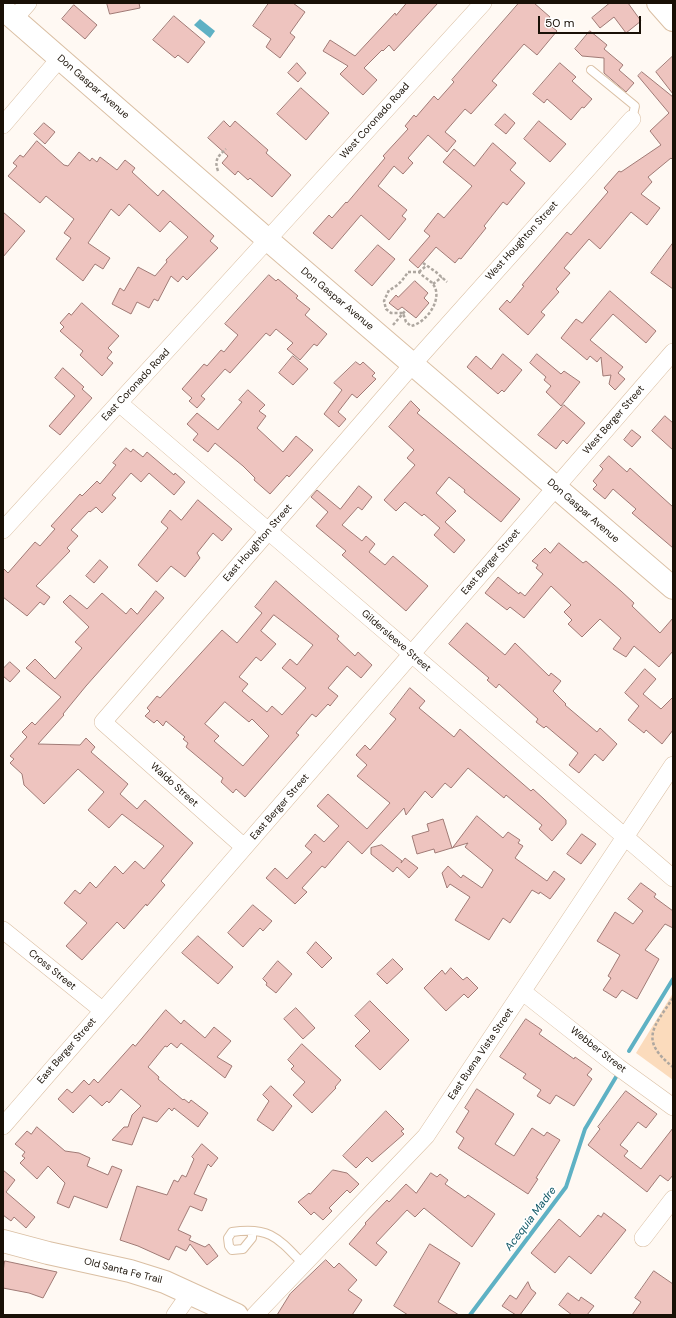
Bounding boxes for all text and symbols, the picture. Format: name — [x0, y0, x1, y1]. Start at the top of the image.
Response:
scale bar — [540, 8, 643, 34]
text: 50 m — [545, 15, 574, 31]
street label: Don Gaspar Avenue — [55, 53, 131, 121]
street label: West Coronado Road — [338, 81, 412, 161]
street label: West Houghton Street — [483, 199, 561, 283]
street label: Don Gaspar Avenue — [298, 265, 376, 333]
street label: East Coronado Road — [99, 346, 173, 424]
street label: West Berger Street — [581, 383, 647, 457]
street label: Don Gaspar Avenue — [545, 477, 621, 545]
street label: East Houghton Street — [221, 502, 295, 584]
street label: East Berger Street — [459, 527, 523, 597]
street label: Gildersleeve Street — [359, 608, 433, 674]
street label: Waldo Street — [148, 760, 200, 810]
street label: East Berger Street — [248, 772, 312, 842]
street label: Cross Street — [26, 947, 78, 993]
street label: East Buena Vista Street — [446, 1006, 516, 1102]
street label: East Berger Street — [35, 1016, 99, 1086]
street label: Webber Street — [568, 1024, 628, 1076]
water label: Acequia Madre — [503, 1184, 559, 1254]
street label: Old Santa Fe Trail — [83, 1255, 163, 1287]

